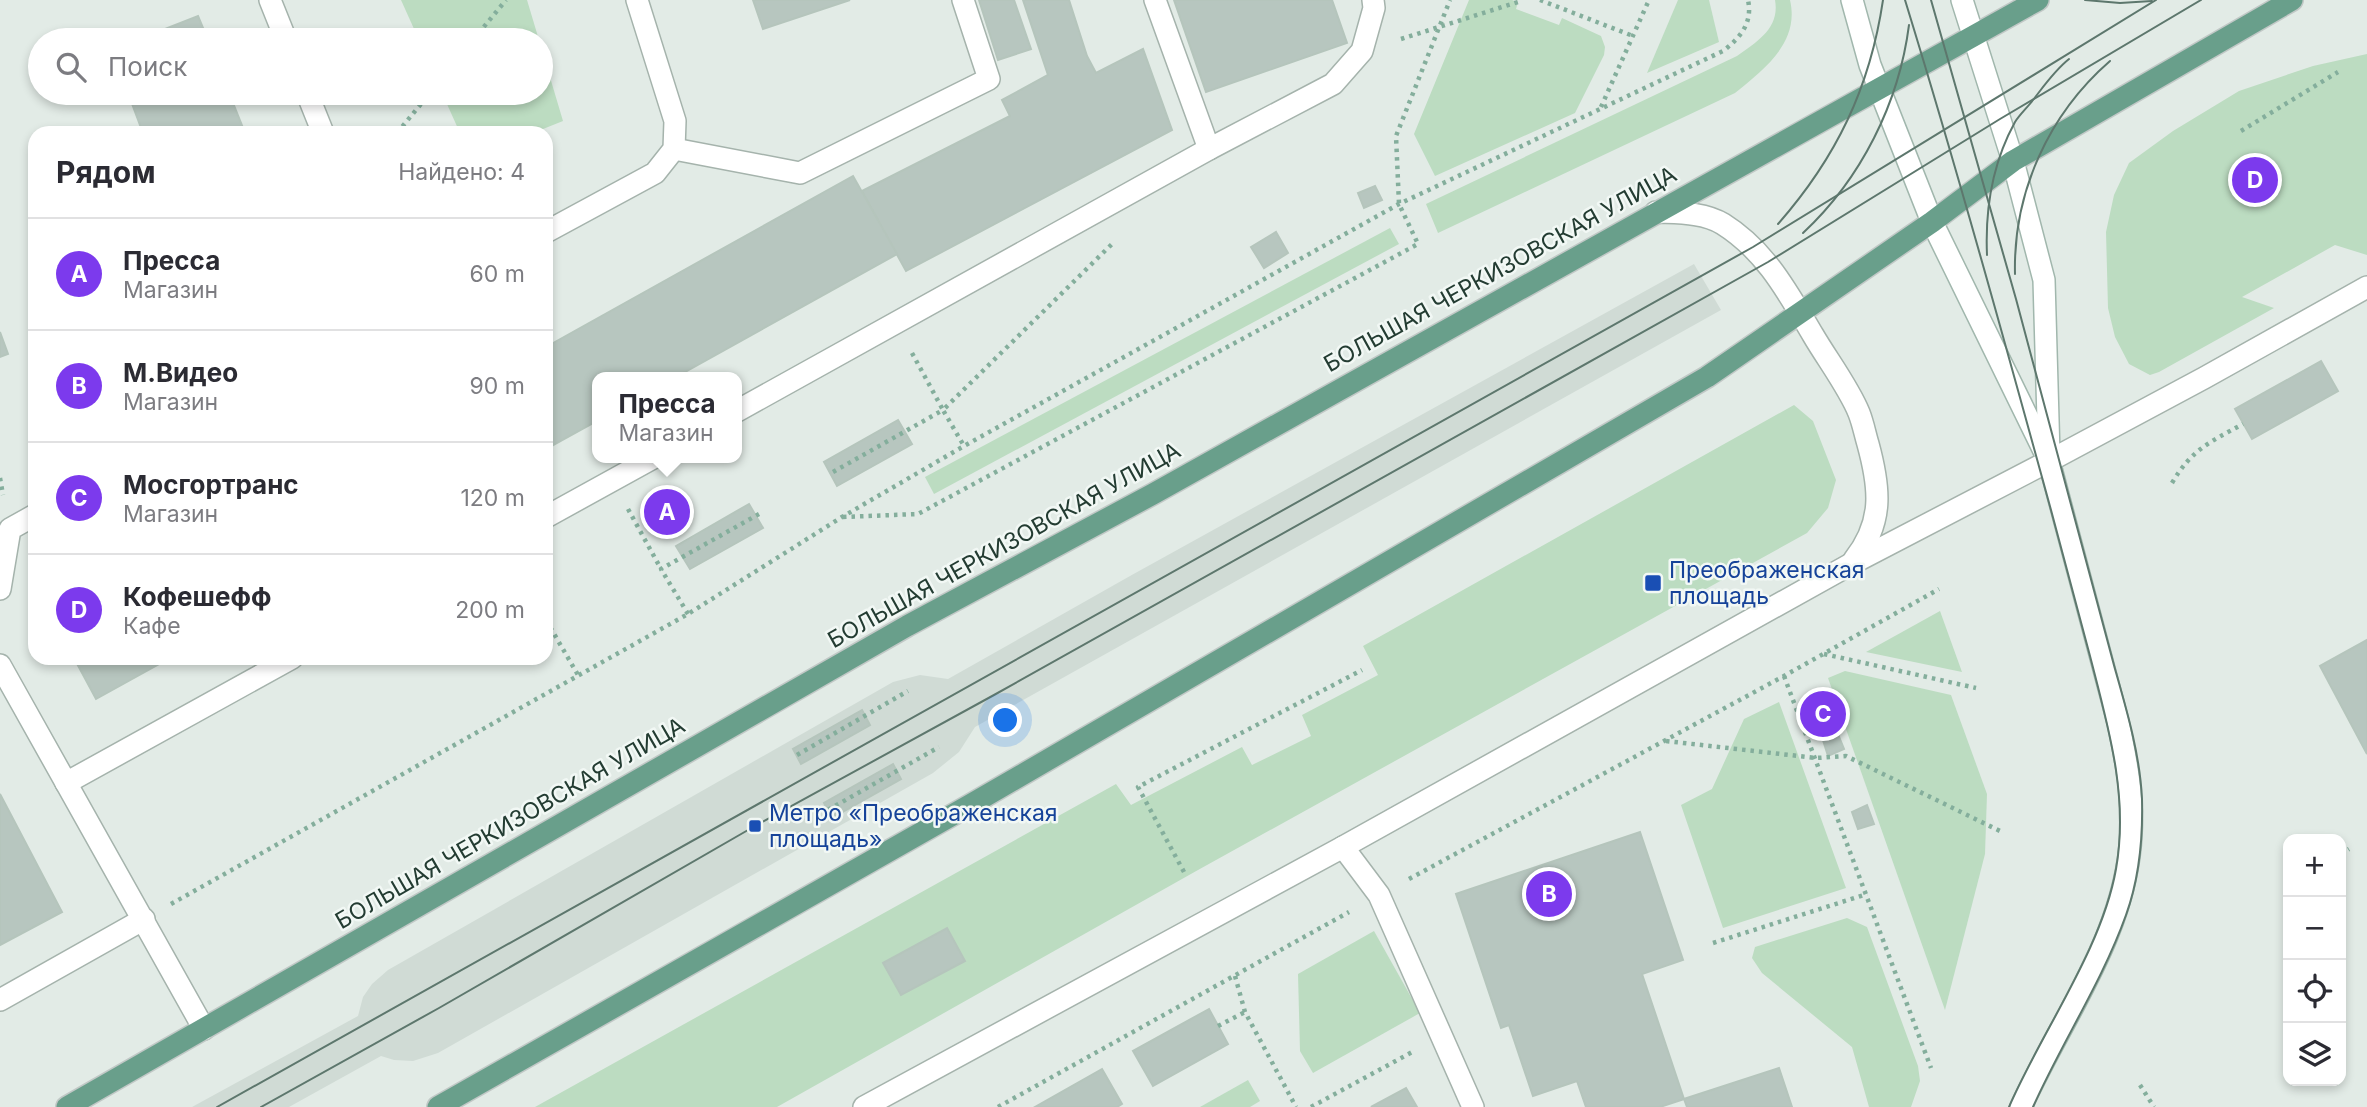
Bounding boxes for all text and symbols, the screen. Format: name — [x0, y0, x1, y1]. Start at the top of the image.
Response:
search box — [28, 28, 553, 105]
icon: search — [52, 48, 90, 86]
text: Поиск — [108, 51, 187, 82]
text: Рядом — [56, 154, 156, 190]
pin: D — [2232, 154, 2278, 206]
text: Найдено: 4 — [398, 158, 525, 186]
street label: БОЛЬШАЯ ЧЕРКИЗОВСКАЯ УЛИЦА — [1319, 160, 1681, 378]
text: Пресса — [123, 245, 220, 276]
text: A — [70, 260, 88, 288]
text: 60 m — [470, 260, 525, 288]
text: Магазин — [123, 276, 218, 304]
text: М.Видео — [123, 357, 238, 388]
text: B — [71, 372, 87, 400]
text: 90 m — [470, 372, 525, 400]
popup — [592, 372, 742, 463]
text: Магазин — [123, 388, 218, 416]
text: Пресса — [618, 388, 716, 419]
text: Магазин — [618, 419, 714, 447]
street label: БОЛЬШАЯ ЧЕРКИЗОВСКАЯ УЛИЦА — [823, 436, 1185, 654]
text: Мосгортранс — [123, 469, 299, 500]
text: C — [70, 484, 88, 512]
text: 120 m — [460, 484, 525, 512]
pin: A — [644, 486, 690, 538]
text: Магазин — [123, 500, 218, 528]
place label: Преображенская площадь — [1669, 556, 1865, 610]
marker: Преображенская площадь — [1643, 573, 1663, 593]
text: Кофешефф — [123, 581, 271, 612]
text: D — [71, 596, 87, 624]
text: 200 m — [455, 596, 525, 624]
text: Кафе — [123, 612, 181, 640]
pin: C — [1800, 688, 1846, 740]
your location — [988, 703, 1022, 737]
street label: БОЛЬШАЯ ЧЕРКИЗОВСКАЯ УЛИЦА — [330, 711, 690, 935]
place label: Метро «Преображенская площадь» — [769, 799, 1058, 853]
marker: Метро «Преображенская площадь» — [747, 818, 763, 834]
map controls — [2283, 834, 2346, 1086]
button: + — [2283, 834, 2346, 897]
pin: B — [1526, 868, 1572, 920]
button: − — [2283, 897, 2346, 960]
button: locate — [2283, 960, 2346, 1023]
button: layers — [2283, 1023, 2346, 1086]

